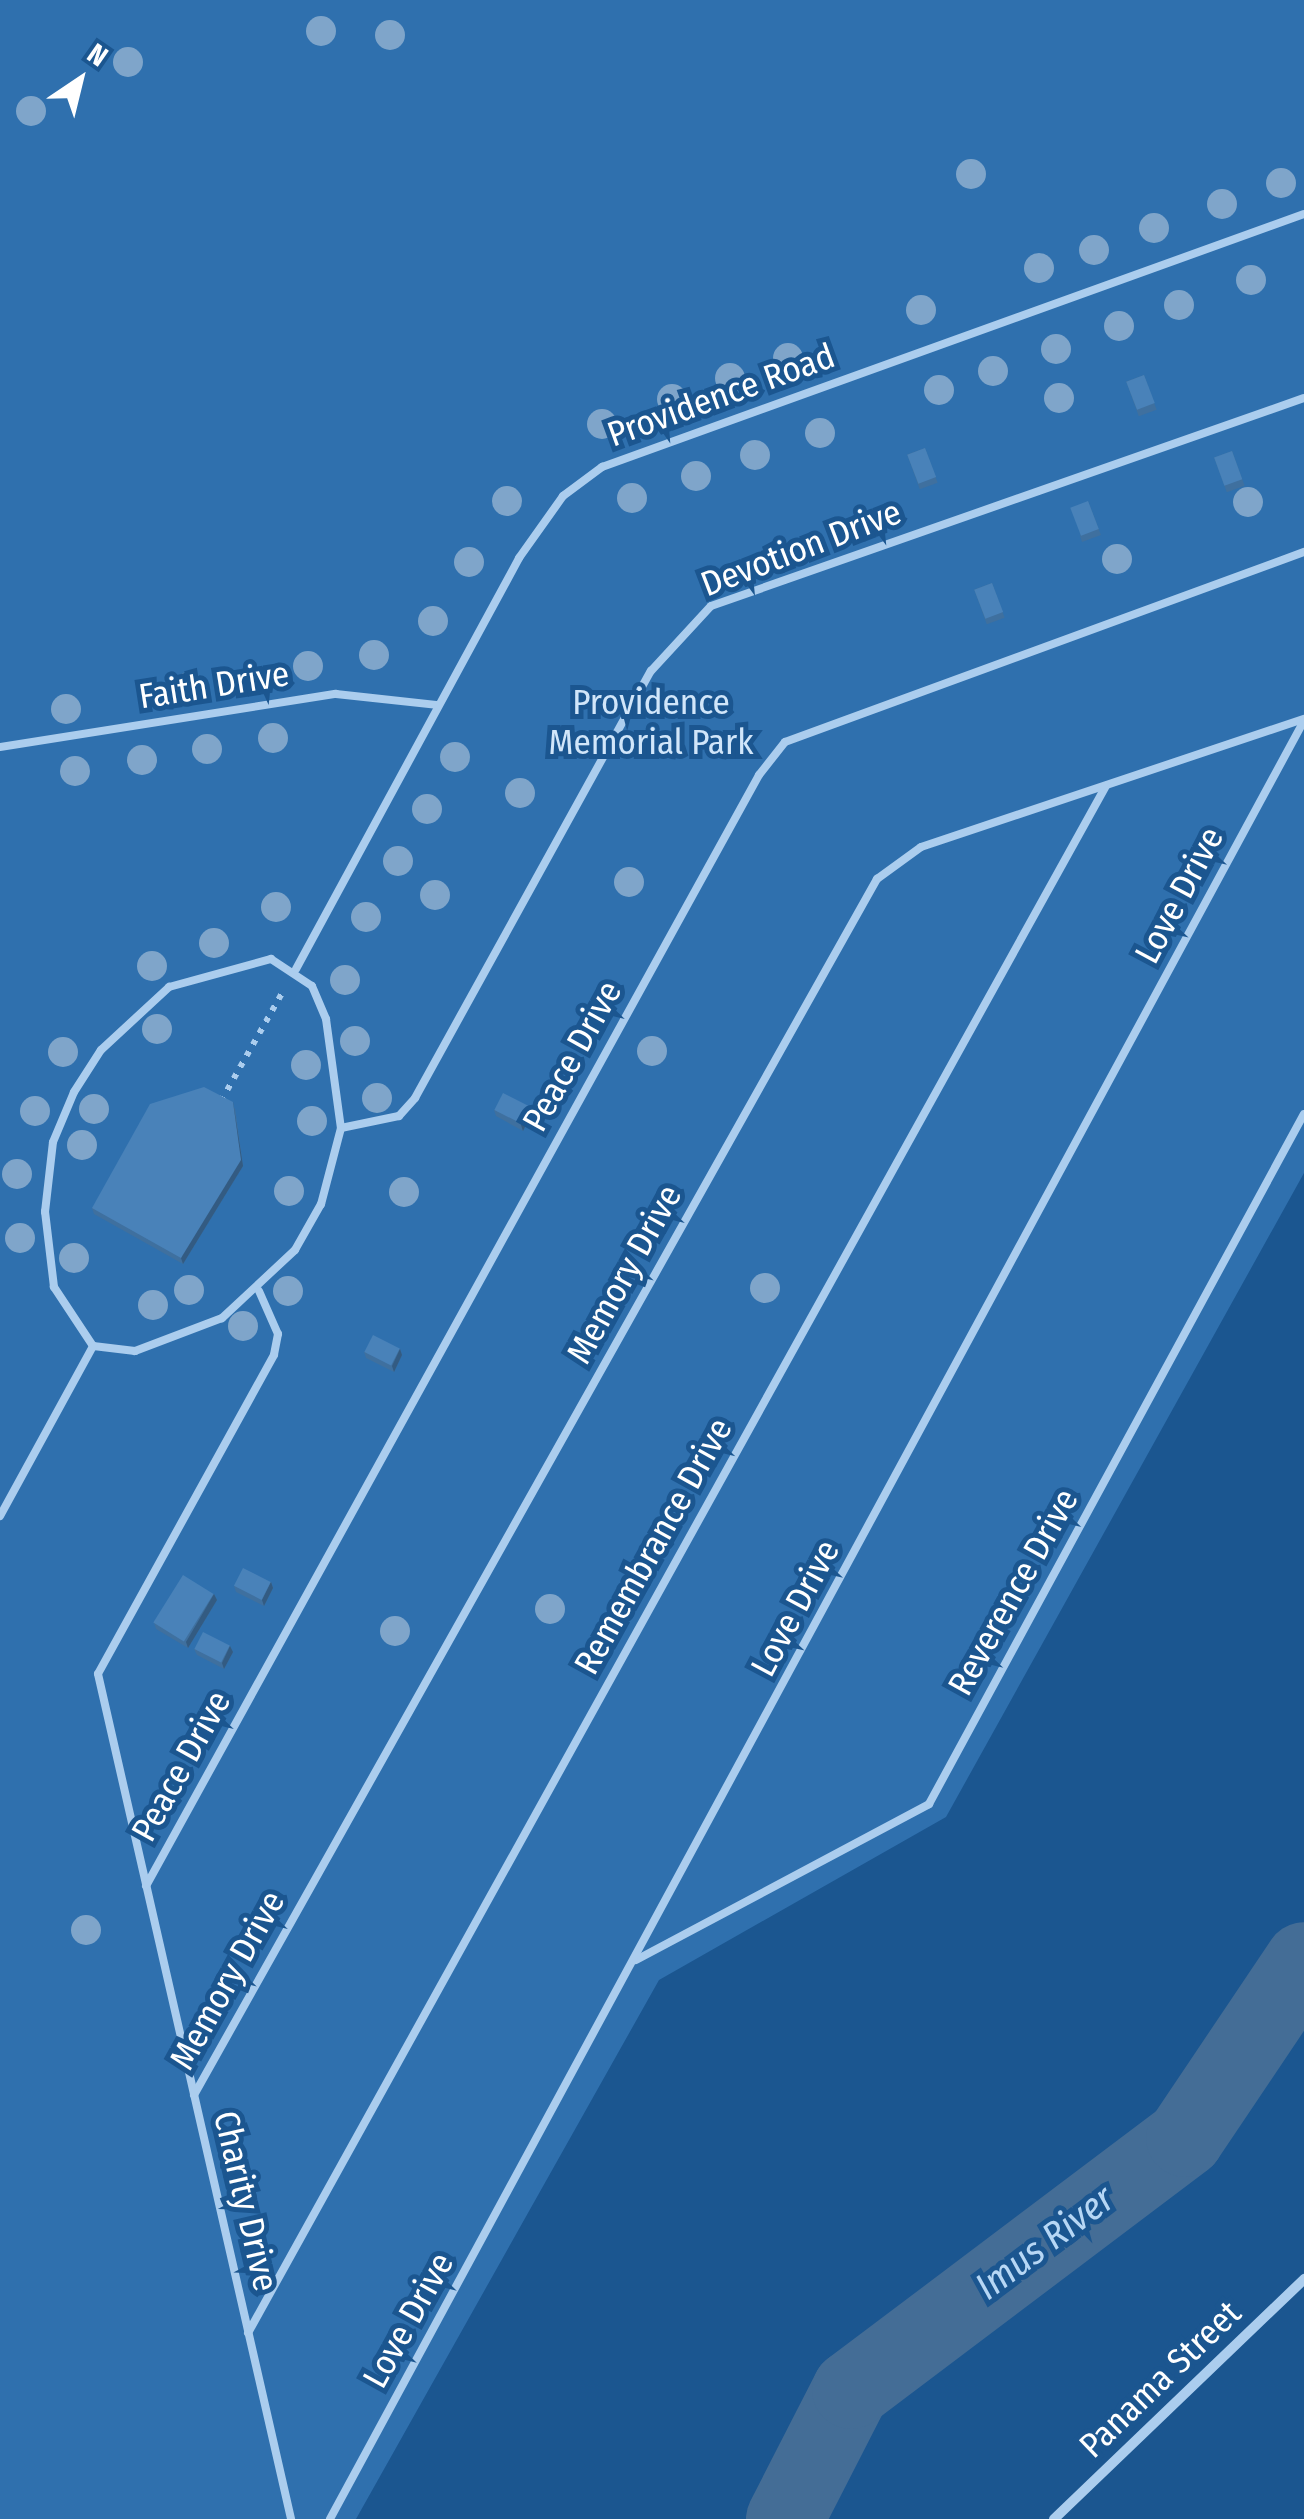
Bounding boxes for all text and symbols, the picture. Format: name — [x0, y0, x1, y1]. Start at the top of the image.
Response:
north arrow — [30, 30, 130, 130]
text: N — [81, 37, 114, 73]
street label: Providence Road — [602, 335, 840, 455]
street label: Devotion Drive — [695, 491, 907, 605]
street label: Faith Drive — [136, 652, 292, 718]
park label: Providence Memorial Park — [549, 681, 753, 763]
street label: Love Drive — [1126, 820, 1232, 970]
street label: Peace Drive — [514, 974, 630, 1138]
street label: Memory Drive — [558, 1177, 690, 1371]
street label: Remembrance Drive — [565, 1411, 741, 1681]
street label: Reverence Drive — [939, 1482, 1087, 1702]
street label: Love Drive — [742, 1533, 848, 1683]
street label: Peace Drive — [123, 1684, 239, 1848]
street label: Memory Drive — [161, 1883, 293, 2077]
street label: Charity Drive — [205, 2107, 287, 2295]
water label: Imus River — [967, 2176, 1123, 2310]
street label: Love Drive — [354, 2245, 462, 2395]
street label: Panama Street — [1071, 2292, 1249, 2466]

